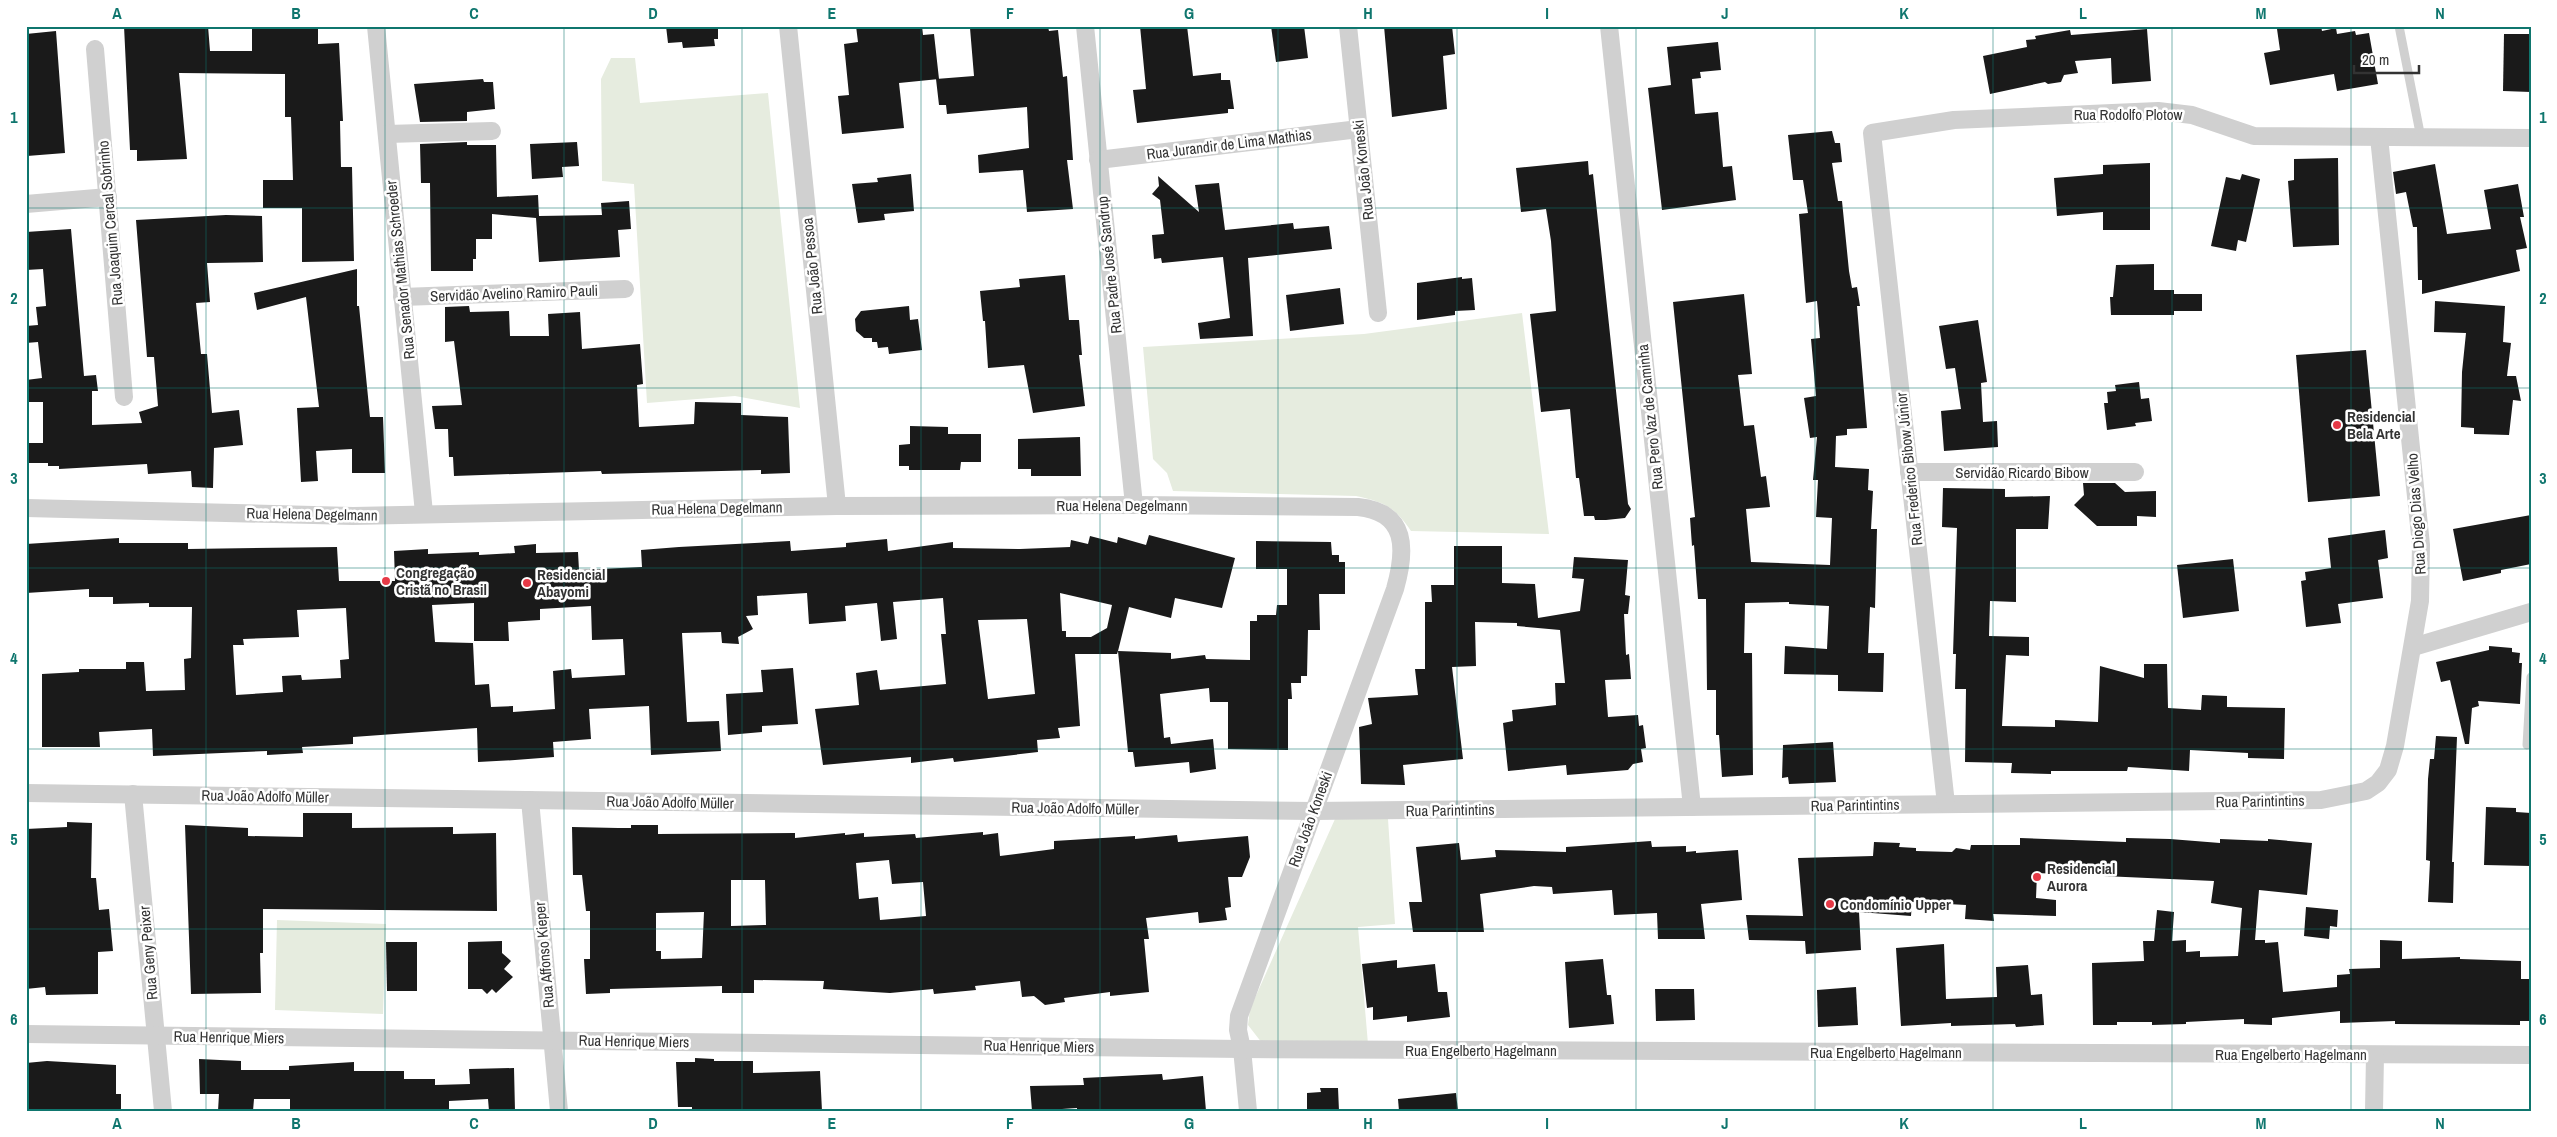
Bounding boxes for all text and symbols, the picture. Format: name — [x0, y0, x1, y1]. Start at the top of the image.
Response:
text: A — [112, 2, 122, 24]
text: B — [291, 2, 301, 24]
text: C — [469, 2, 479, 24]
text: D — [648, 2, 658, 24]
text: E — [828, 2, 837, 24]
text: F — [1006, 2, 1014, 24]
text: G — [1184, 2, 1194, 24]
text: H — [1363, 2, 1373, 24]
text: I — [1545, 2, 1549, 24]
text: J — [1721, 2, 1729, 24]
text: K — [1899, 2, 1909, 24]
text: L — [2079, 2, 2087, 24]
text: M — [2256, 2, 2267, 24]
text: N — [2435, 2, 2445, 24]
scale bar — [2354, 42, 2420, 74]
text: 20 m — [2362, 49, 2389, 70]
street label: Rua Rodolfo Plotow — [2074, 104, 2182, 125]
text: 1 — [10, 106, 18, 128]
text: 1 — [2539, 106, 2547, 128]
street label: Rua João Koneski — [1347, 119, 1379, 221]
street label: Rua Jurandir de Lima Mathias — [1145, 123, 1313, 165]
street label: Rua Joaquim Cercal Sobrinho — [92, 140, 128, 306]
street label: Rua Senador Mathias Schroeder — [380, 179, 420, 361]
street label: Rua Padre José Sandrup — [1091, 195, 1127, 335]
street label: Rua João Pessoa — [796, 216, 828, 315]
street label: Servidão Avelino Ramiro Pauli — [430, 280, 598, 306]
text: 2 — [10, 287, 18, 309]
text: 2 — [2539, 287, 2547, 309]
street label: Rua Pero Vaz de Caminha — [1632, 343, 1668, 491]
street label: Rua Frederico Bibow Júnior — [1891, 391, 1927, 547]
place label: Residencial Bela Arte — [2347, 406, 2415, 444]
marker: Residencial Bela Arte — [2331, 419, 2343, 431]
street label: Rua Diogo Dias Velho — [2401, 452, 2431, 575]
street label: Servidão Ricardo Bibow — [1955, 462, 2089, 483]
text: 3 — [10, 467, 18, 489]
text: 3 — [2539, 467, 2547, 489]
street label: Rua Helena Degelmann — [1056, 495, 1188, 516]
street label: Rua Helena Degelmann — [651, 496, 783, 520]
street label: Rua Helena Degelmann — [246, 502, 378, 526]
place label: Congregação Cristã no Brasil — [396, 562, 487, 600]
place label: Residencial Abayomi — [537, 564, 605, 602]
marker: Congregação Cristã no Brasil — [380, 575, 392, 587]
marker: Residencial Abayomi — [521, 577, 533, 589]
text: 4 — [10, 647, 18, 669]
text: 4 — [2539, 647, 2547, 669]
street label: Rua João Koneski — [1283, 768, 1337, 870]
street label: Rua João Adolfo Müller — [201, 784, 329, 808]
street label: Rua João Adolfo Müller — [606, 790, 734, 814]
street label: Rua Parintintins — [2215, 790, 2305, 812]
street label: Rua Parintintins — [1810, 794, 1900, 816]
street label: Rua João Adolfo Müller — [1011, 796, 1139, 820]
street label: Rua Parintintins — [1405, 799, 1495, 821]
text: 5 — [10, 828, 18, 850]
text: 5 — [2539, 828, 2547, 850]
place label: Residencial Aurora — [2047, 858, 2115, 896]
marker: Residencial Aurora — [2031, 871, 2043, 883]
place label: Condomínio Upper — [1840, 894, 1951, 915]
marker: Condomínio Upper — [1824, 898, 1836, 910]
street label: Rua Affonso Kieper — [529, 901, 559, 1009]
street label: Rua Geny Peixer — [133, 905, 163, 1001]
text: 6 — [10, 1008, 18, 1030]
text: 6 — [2539, 1008, 2547, 1030]
street label: Rua Henrique Miers — [173, 1026, 285, 1048]
street label: Rua Henrique Miers — [578, 1030, 690, 1052]
street label: Rua Henrique Miers — [983, 1035, 1095, 1057]
street label: Rua Engelberto Hagelmann — [1405, 1040, 1557, 1061]
street label: Rua Engelberto Hagelmann — [1810, 1042, 1962, 1063]
street label: Rua Engelberto Hagelmann — [2215, 1044, 2367, 1065]
text: A — [112, 1112, 122, 1134]
text: B — [291, 1112, 301, 1134]
text: C — [469, 1112, 479, 1134]
text: D — [648, 1112, 658, 1134]
text: E — [828, 1112, 837, 1134]
text: F — [1006, 1112, 1014, 1134]
text: G — [1184, 1112, 1194, 1134]
text: H — [1363, 1112, 1373, 1134]
text: I — [1545, 1112, 1549, 1134]
text: J — [1721, 1112, 1729, 1134]
text: K — [1899, 1112, 1909, 1134]
text: L — [2079, 1112, 2087, 1134]
text: M — [2256, 1112, 2267, 1134]
text: N — [2435, 1112, 2445, 1134]

